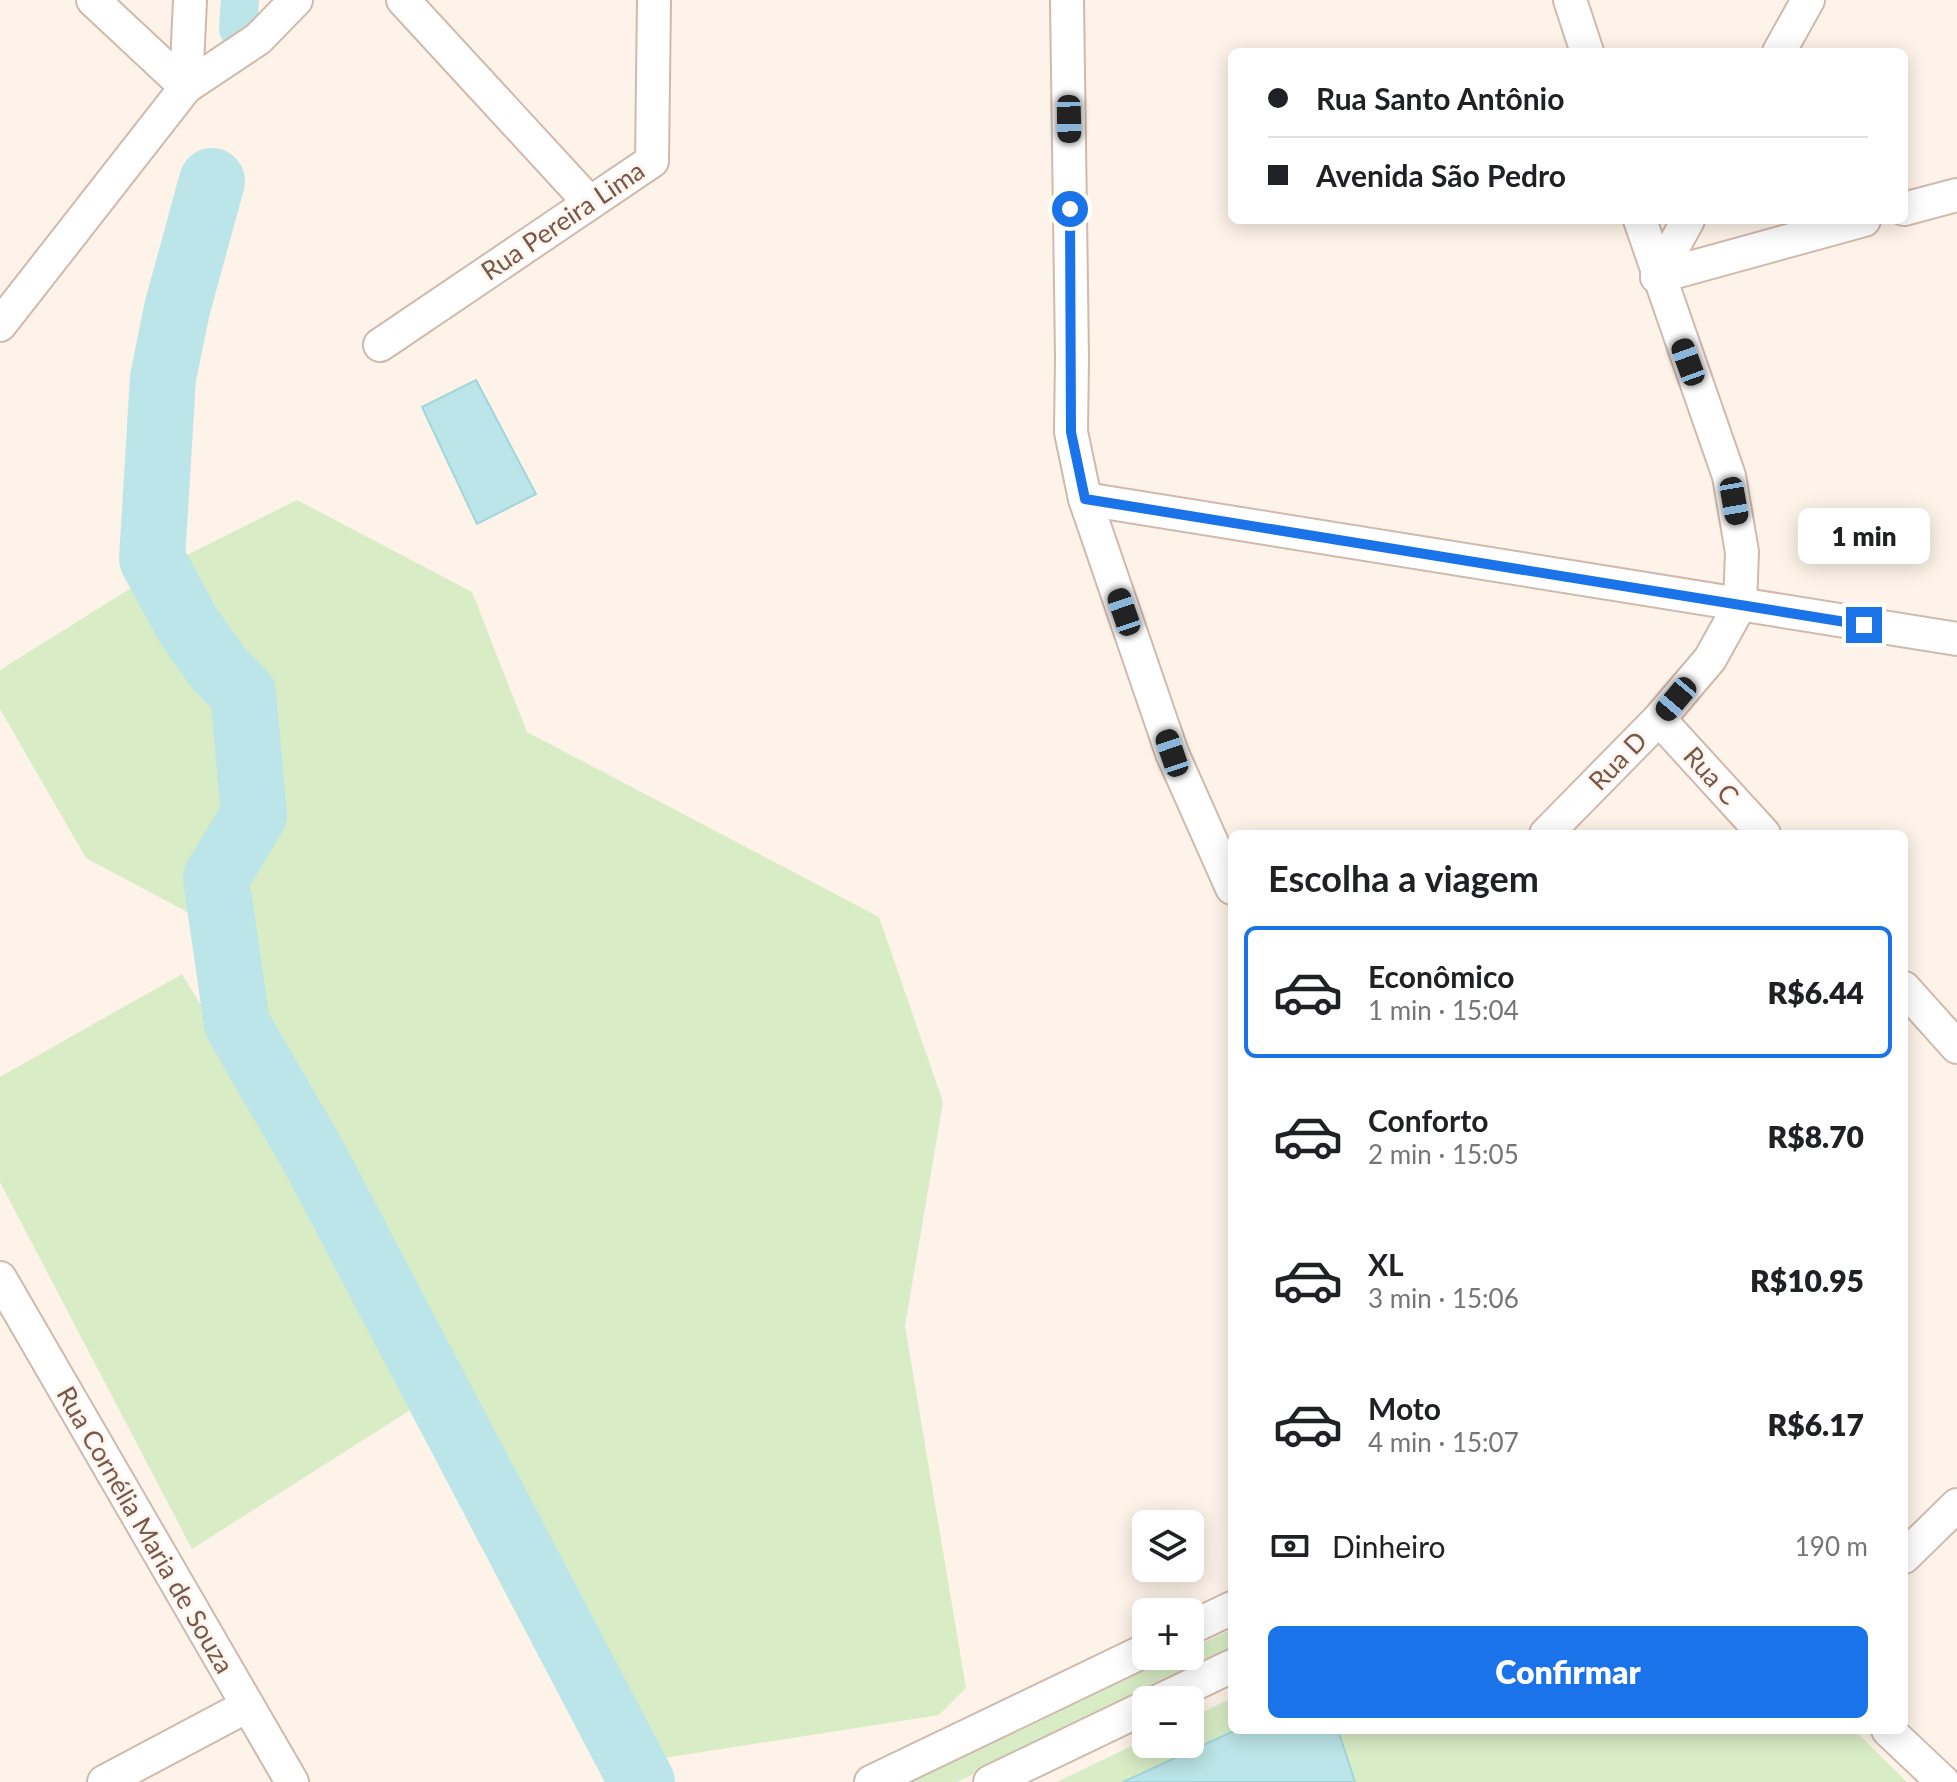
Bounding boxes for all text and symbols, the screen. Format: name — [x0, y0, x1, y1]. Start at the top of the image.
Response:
text: Rua Santo Antônio — [1316, 80, 1564, 116]
car — [1057, 95, 1081, 143]
street label: Rua Pereira Lima — [475, 154, 650, 287]
text: Avenida São Pedro — [1316, 157, 1566, 193]
route start — [1052, 191, 1088, 227]
car — [1669, 335, 1707, 389]
car — [1718, 475, 1750, 527]
callout: 1 min — [1798, 509, 1930, 565]
text: 1 min — [1832, 520, 1896, 552]
car — [1105, 585, 1143, 639]
route end — [1846, 607, 1882, 643]
car — [1651, 673, 1701, 725]
street label: Rua D — [1582, 724, 1653, 796]
car — [1153, 726, 1191, 780]
street label: Rua C — [1677, 740, 1746, 811]
text: Escolha a viagem — [1268, 856, 1539, 900]
icon: car — [1272, 956, 1344, 1028]
text: Econômico — [1368, 958, 1514, 994]
text: R$6.44 — [1768, 974, 1864, 1010]
text: 1 min · 15:04 — [1368, 994, 1519, 1026]
icon: car — [1272, 1100, 1344, 1172]
text: Conforto — [1368, 1102, 1488, 1138]
text: R$8.70 — [1768, 1118, 1864, 1154]
text: 2 min · 15:05 — [1368, 1138, 1519, 1170]
icon: car — [1272, 1244, 1344, 1316]
text: XL — [1368, 1246, 1404, 1282]
text: R$10.95 — [1750, 1262, 1864, 1298]
text: 3 min · 15:06 — [1368, 1282, 1519, 1314]
street label: Rua Cornélia Maria de Souza — [50, 1380, 241, 1679]
icon: car — [1272, 1388, 1344, 1460]
text: Moto — [1368, 1390, 1441, 1426]
text: R$6.17 — [1768, 1406, 1864, 1442]
text: 4 min · 15:07 — [1368, 1426, 1519, 1458]
map controls — [1132, 1510, 1204, 1758]
button: layers — [1132, 1510, 1204, 1582]
icon: cash — [1268, 1524, 1312, 1568]
text: Dinheiro — [1332, 1528, 1446, 1564]
text: 190 m — [1795, 1530, 1868, 1562]
button: + — [1132, 1598, 1204, 1670]
button: Confirmar — [1268, 1626, 1868, 1718]
button: − — [1132, 1686, 1204, 1758]

